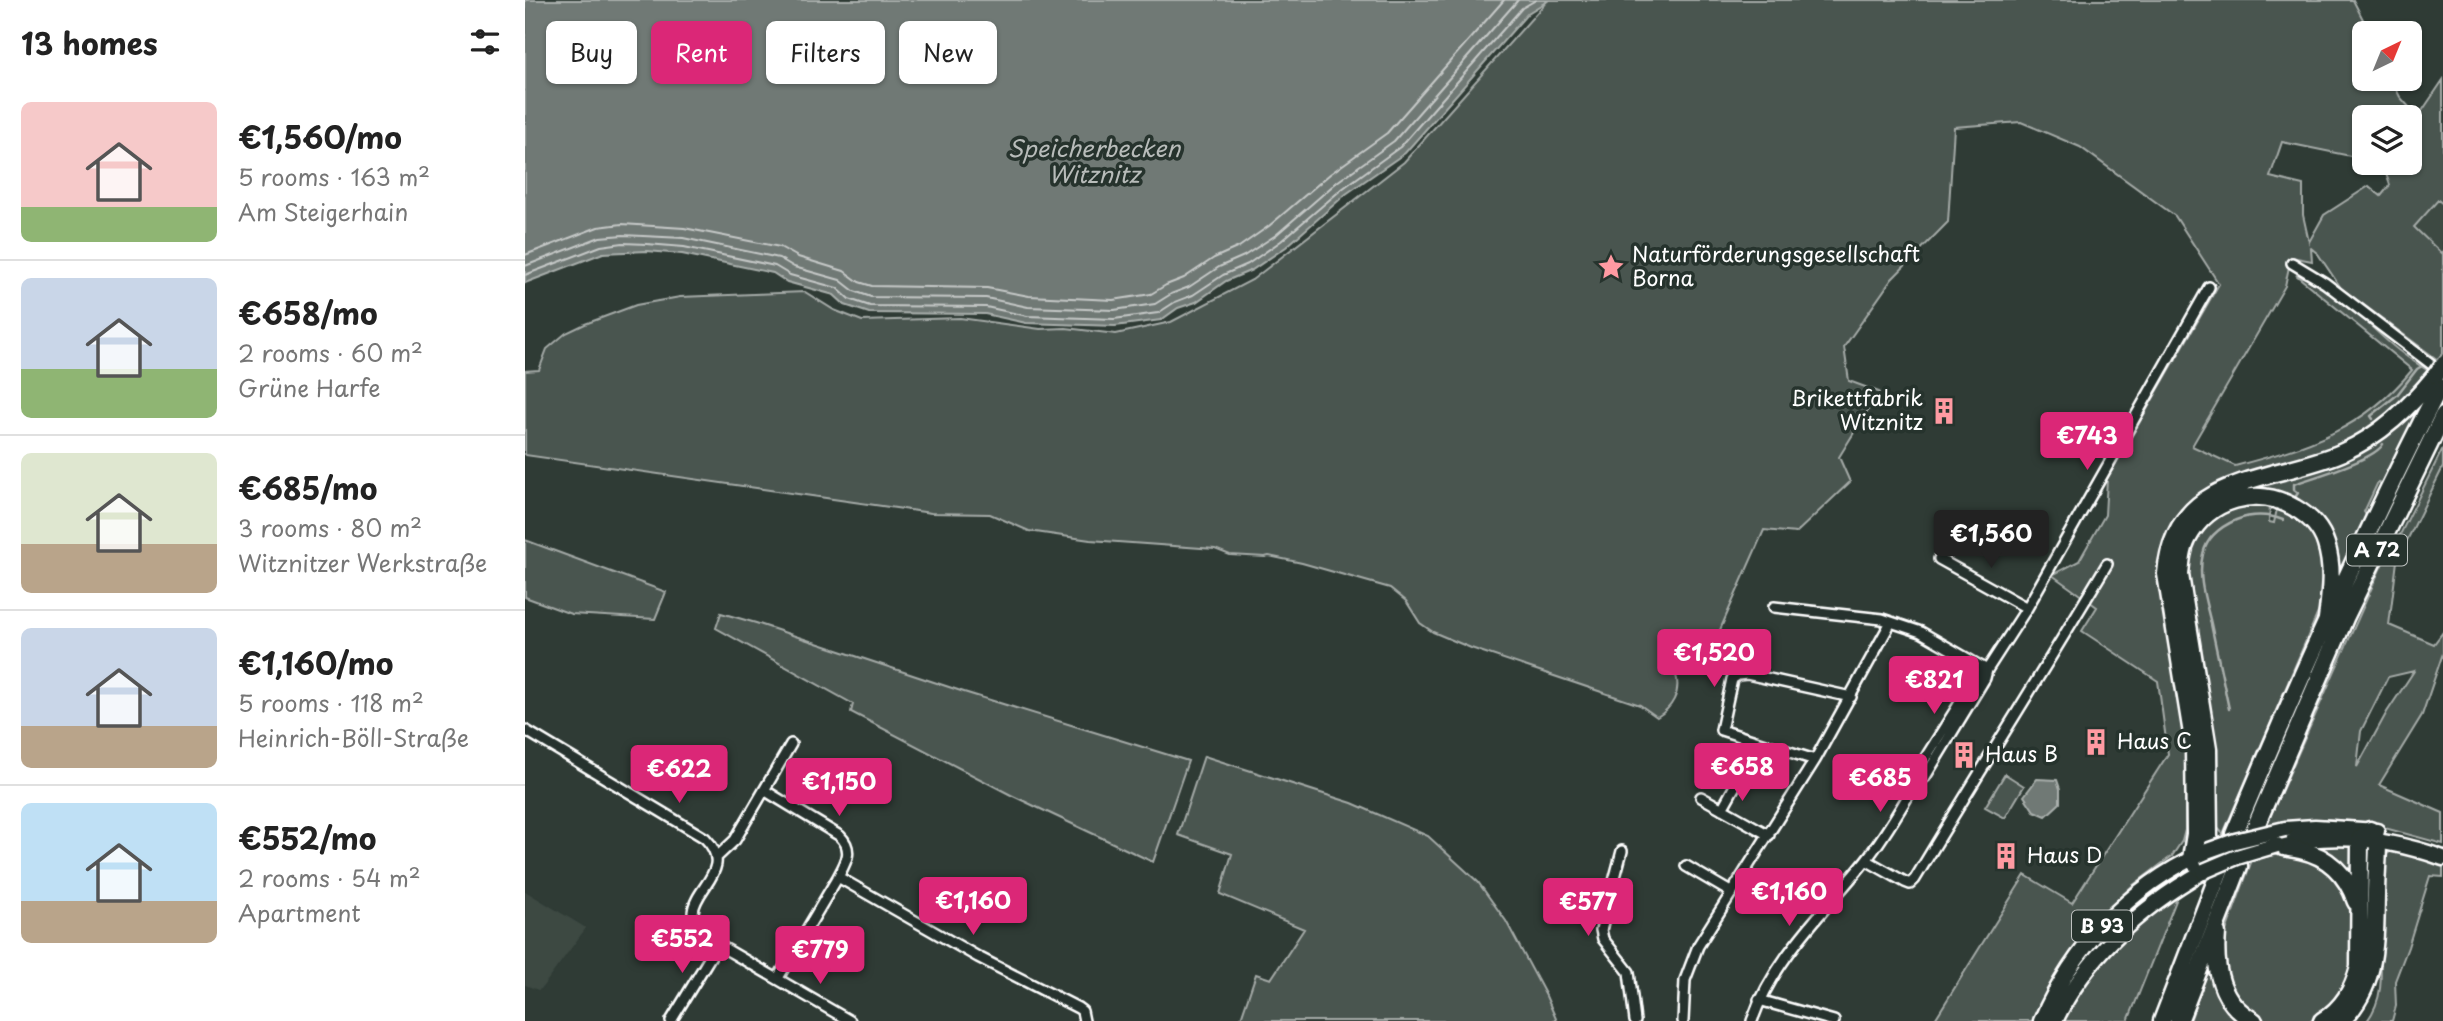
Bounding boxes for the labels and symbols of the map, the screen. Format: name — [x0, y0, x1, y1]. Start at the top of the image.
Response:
north arrow — [2352, 21, 2422, 91]
water label: Speicherbecken Witznitz — [1008, 130, 1182, 191]
place label: Naturförderungsgesellschaft Borna — [1632, 237, 1920, 293]
place icon: Naturförderungsgesellschaft Borna — [1596, 252, 1626, 282]
place label: Brikettfabrik Witznitz — [1791, 381, 1923, 437]
building icon: Brikettfabrik Witznitz — [1929, 396, 1959, 426]
pin: €743 — [2046, 412, 2128, 472]
pin: €1,560 — [1934, 510, 2048, 570]
road number: A 72 — [2347, 534, 2407, 566]
pin: €1,520 — [1657, 630, 1771, 689]
pin: €821 — [1893, 656, 1975, 716]
place label: Haus C — [2117, 724, 2192, 756]
building icon: Haus C — [2081, 727, 2111, 757]
place label: Haus B — [1985, 737, 2058, 769]
building icon: Haus B — [1949, 740, 1979, 770]
pin: €658 — [1701, 744, 1783, 803]
pin: €622 — [638, 746, 720, 805]
pin: €685 — [1839, 754, 1921, 814]
pin: €1,150 — [782, 758, 896, 818]
place label: Haus D — [2027, 838, 2102, 870]
building icon: Haus D — [1991, 841, 2021, 871]
pin: €1,160 — [1732, 869, 1846, 928]
pin: €1,160 — [916, 878, 1030, 937]
pin: €577 — [1547, 878, 1629, 938]
road number: B 93 — [2072, 910, 2132, 942]
pin: €552 — [641, 916, 723, 975]
pin: €779 — [779, 926, 861, 986]

